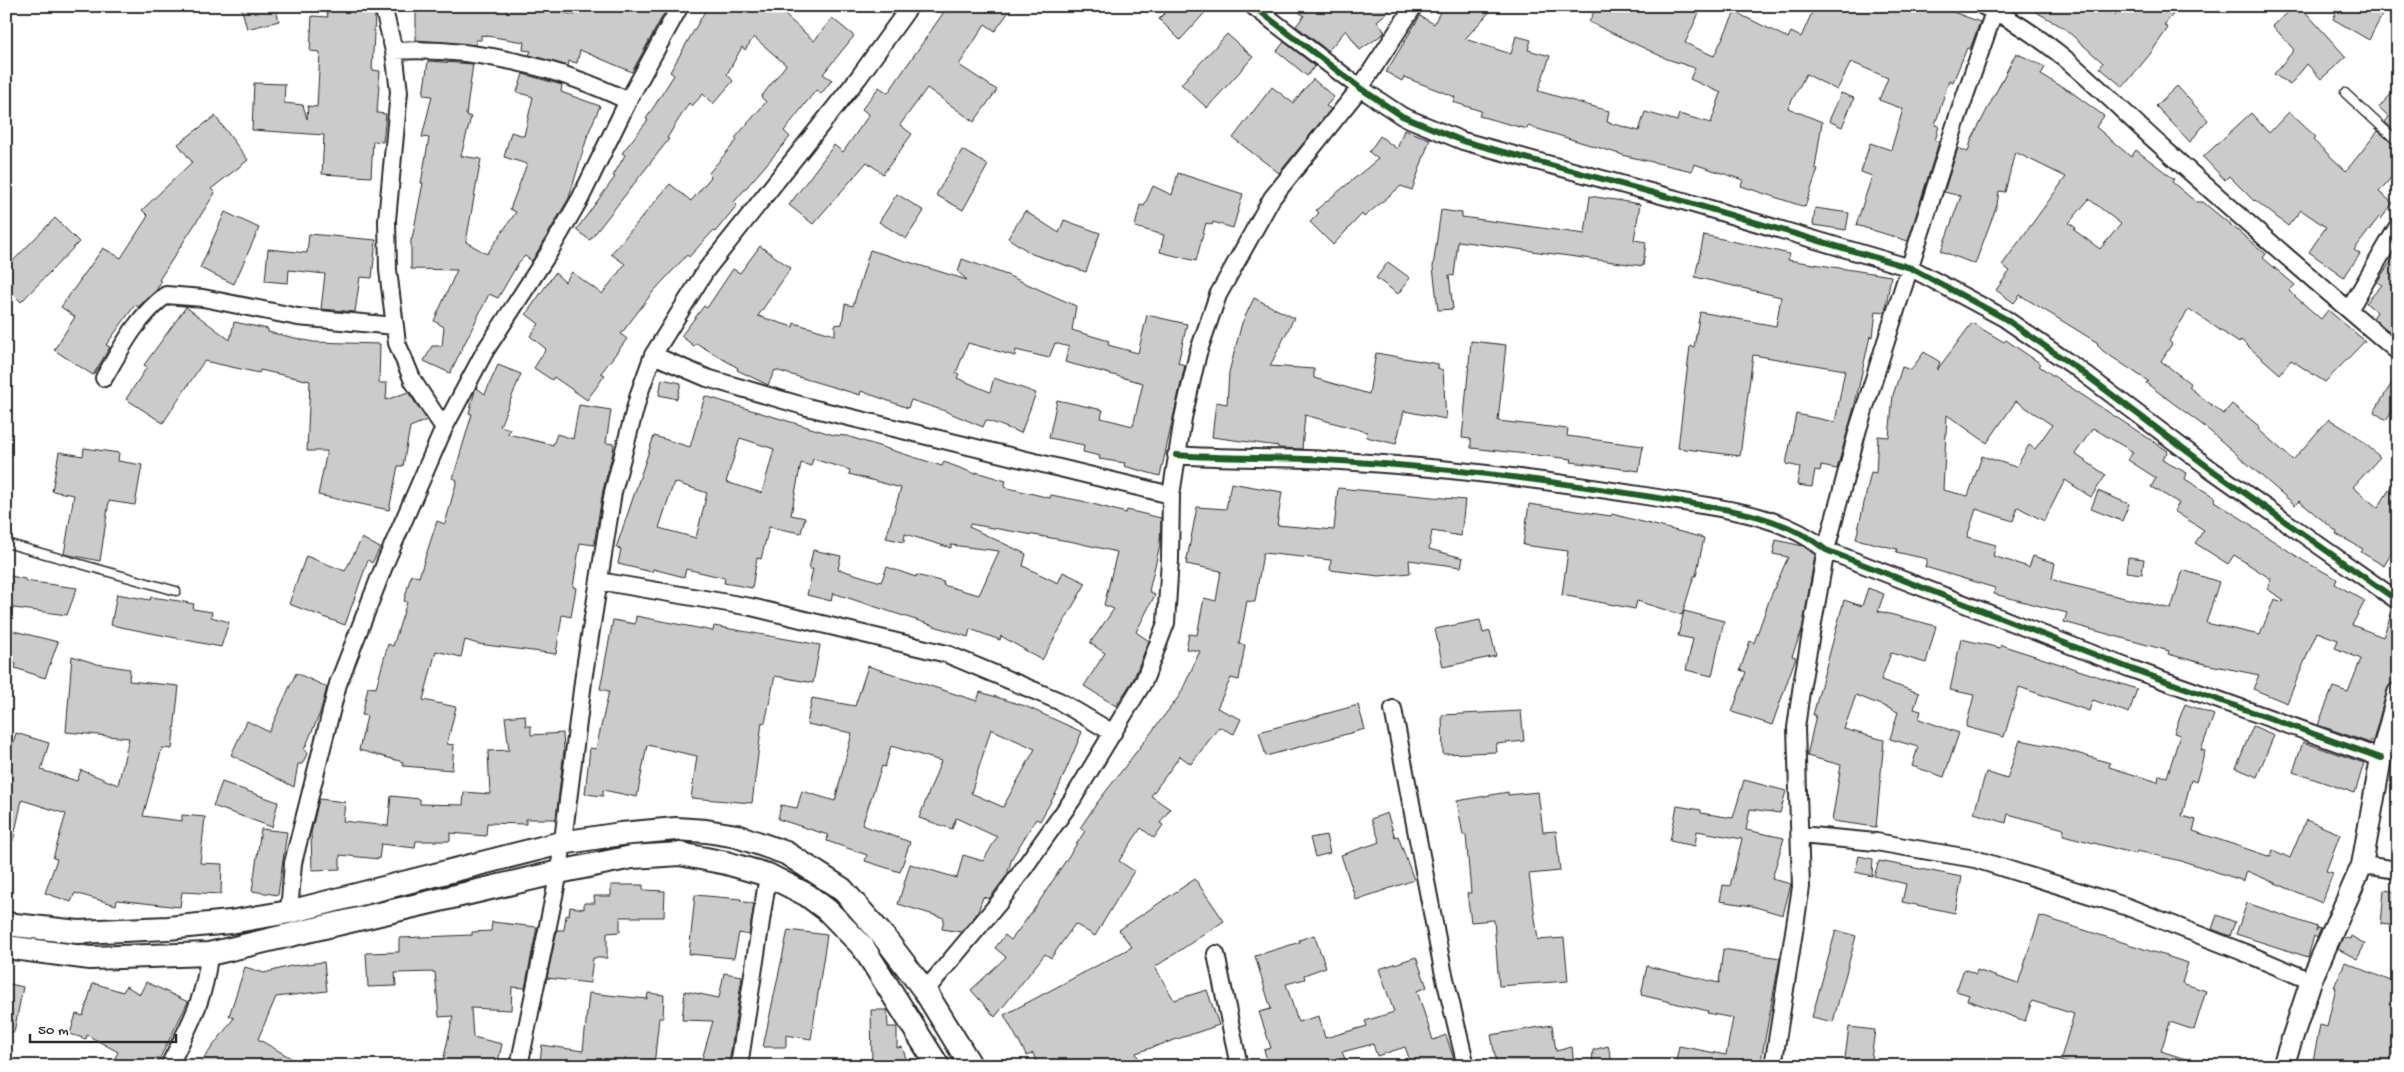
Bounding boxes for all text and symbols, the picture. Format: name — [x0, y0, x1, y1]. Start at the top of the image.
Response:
scale bar — [30, 1012, 176, 1044]
text: 50 m — [38, 1022, 69, 1040]

